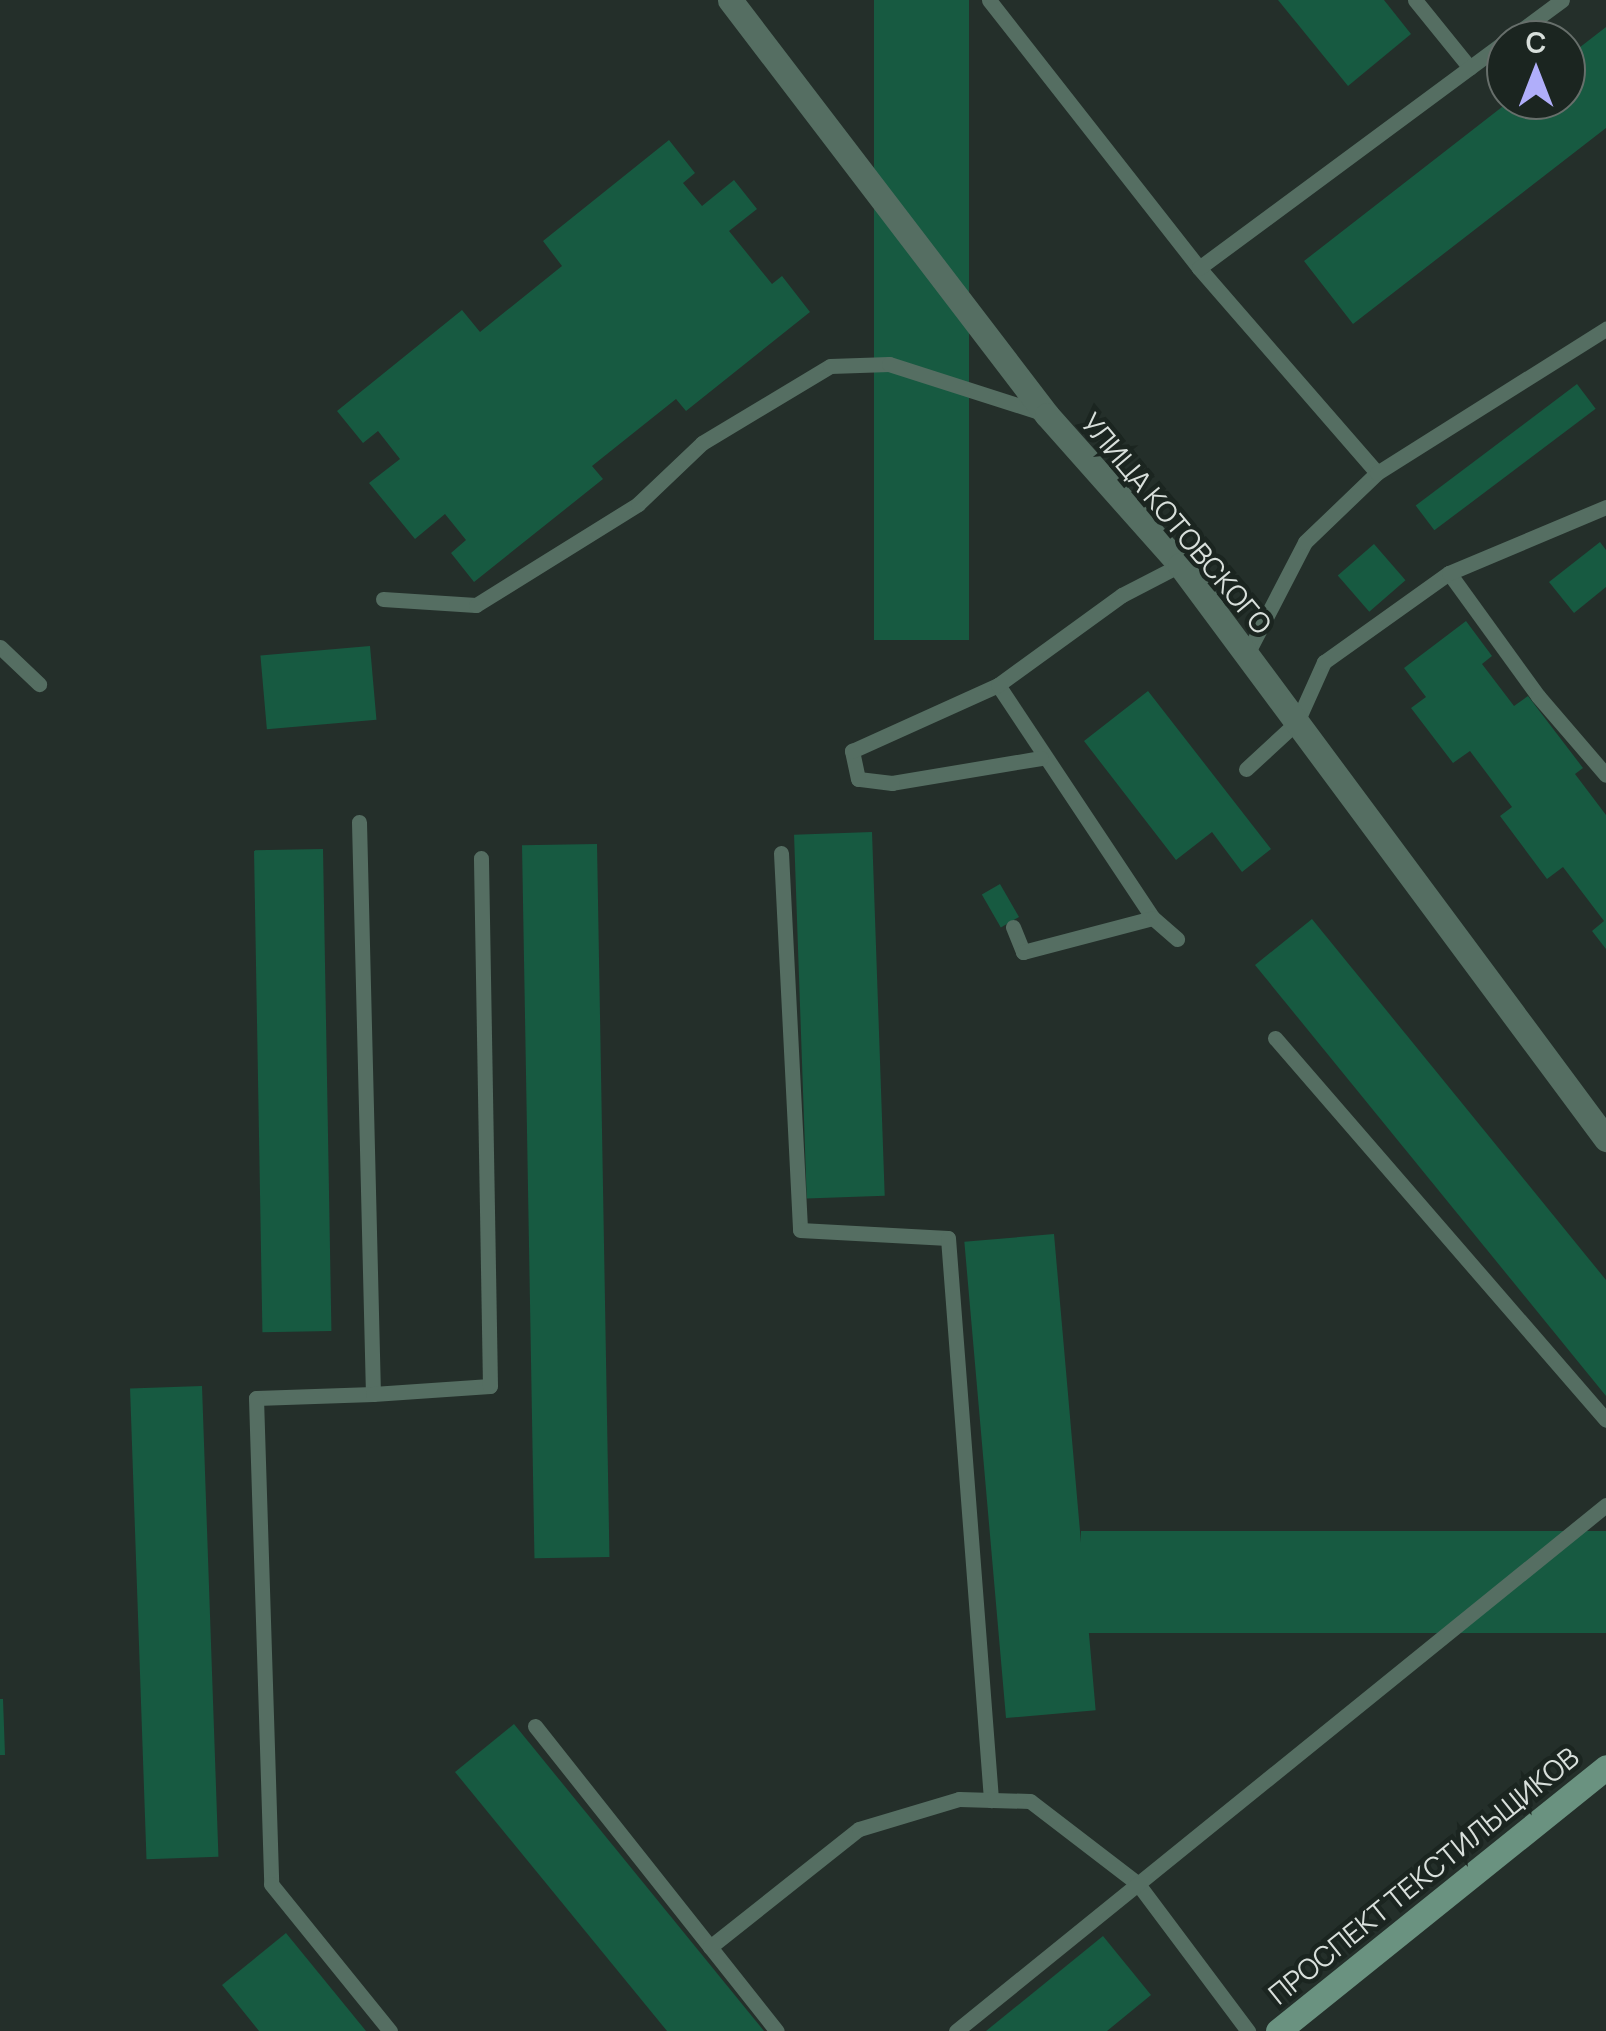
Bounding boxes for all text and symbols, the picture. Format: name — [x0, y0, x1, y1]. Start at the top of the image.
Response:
north arrow — [1486, 20, 1586, 120]
text: С — [1526, 23, 1546, 61]
street label: УЛИЦА КОТОВСКОГО — [1075, 406, 1279, 640]
street label: ПРОСПЕКТ ТЕКСТИЛЬЩИКОВ — [1261, 1739, 1585, 2011]

